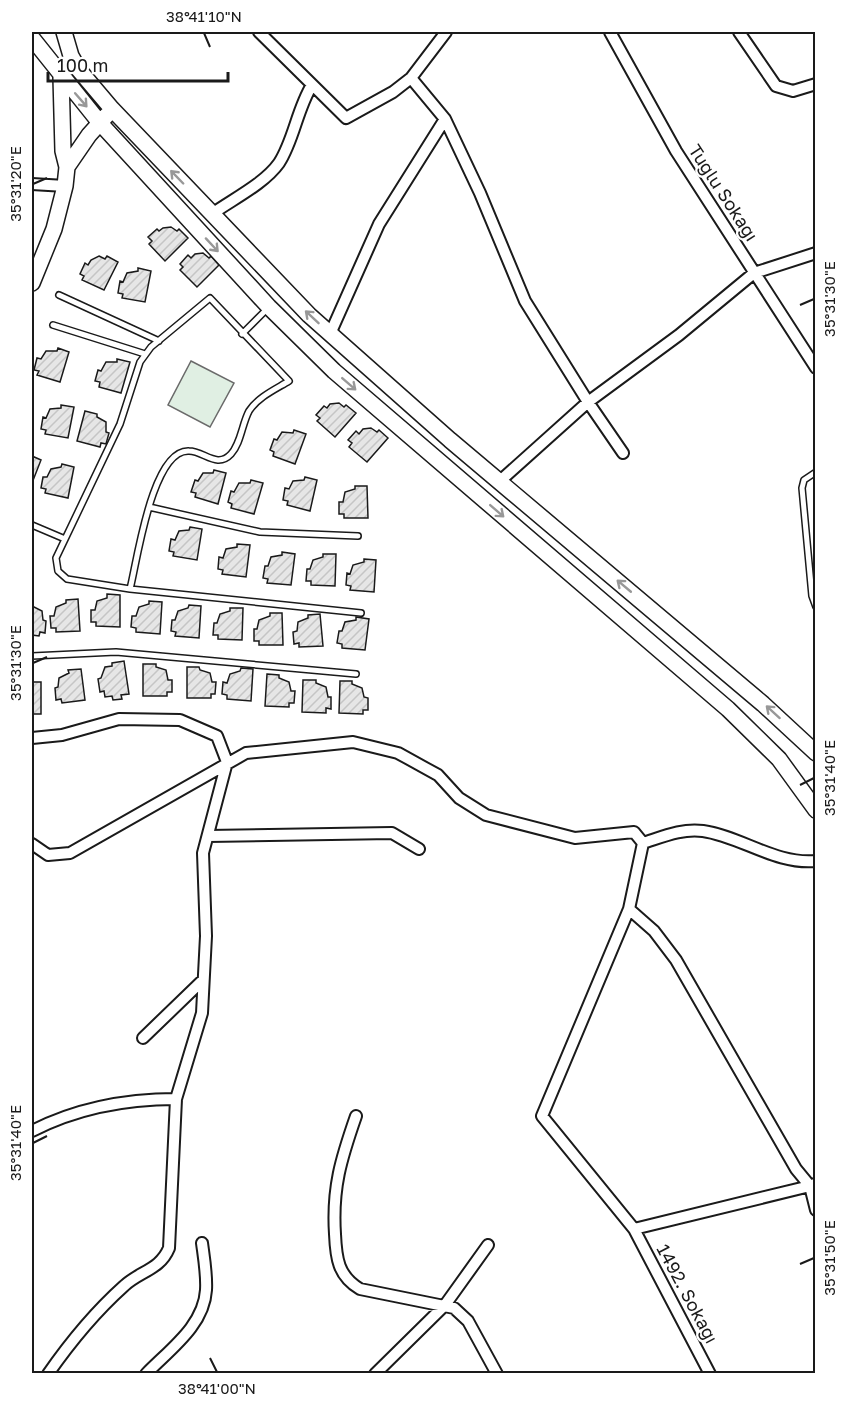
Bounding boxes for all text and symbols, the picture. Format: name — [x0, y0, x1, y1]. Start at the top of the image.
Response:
text: 38°41'10"N — [166, 7, 242, 25]
scale bar — [48, 45, 228, 83]
text: 100 m — [57, 54, 108, 76]
one-way arrow — [74, 93, 88, 108]
street label: Tuğlu Sokağı — [684, 140, 763, 245]
text: 35°31'20"E — [6, 146, 24, 222]
one-way arrow — [169, 169, 184, 184]
one-way arrow — [205, 237, 219, 252]
text: 35°31'30"E — [820, 261, 838, 337]
one-way arrow — [304, 310, 319, 324]
one-way arrow — [341, 377, 357, 390]
one-way arrow — [489, 504, 505, 517]
one-way arrow — [616, 580, 632, 593]
text: 35°31'30"E — [6, 625, 24, 701]
one-way arrow — [766, 705, 781, 719]
text: 35°31'40"E — [820, 740, 838, 816]
text: 35°31'40"E — [6, 1105, 24, 1181]
text: 35°31'50"E — [820, 1220, 838, 1296]
street label: 1492. Sokağı — [653, 1240, 723, 1347]
text: 38°41'00"N — [178, 1379, 256, 1397]

